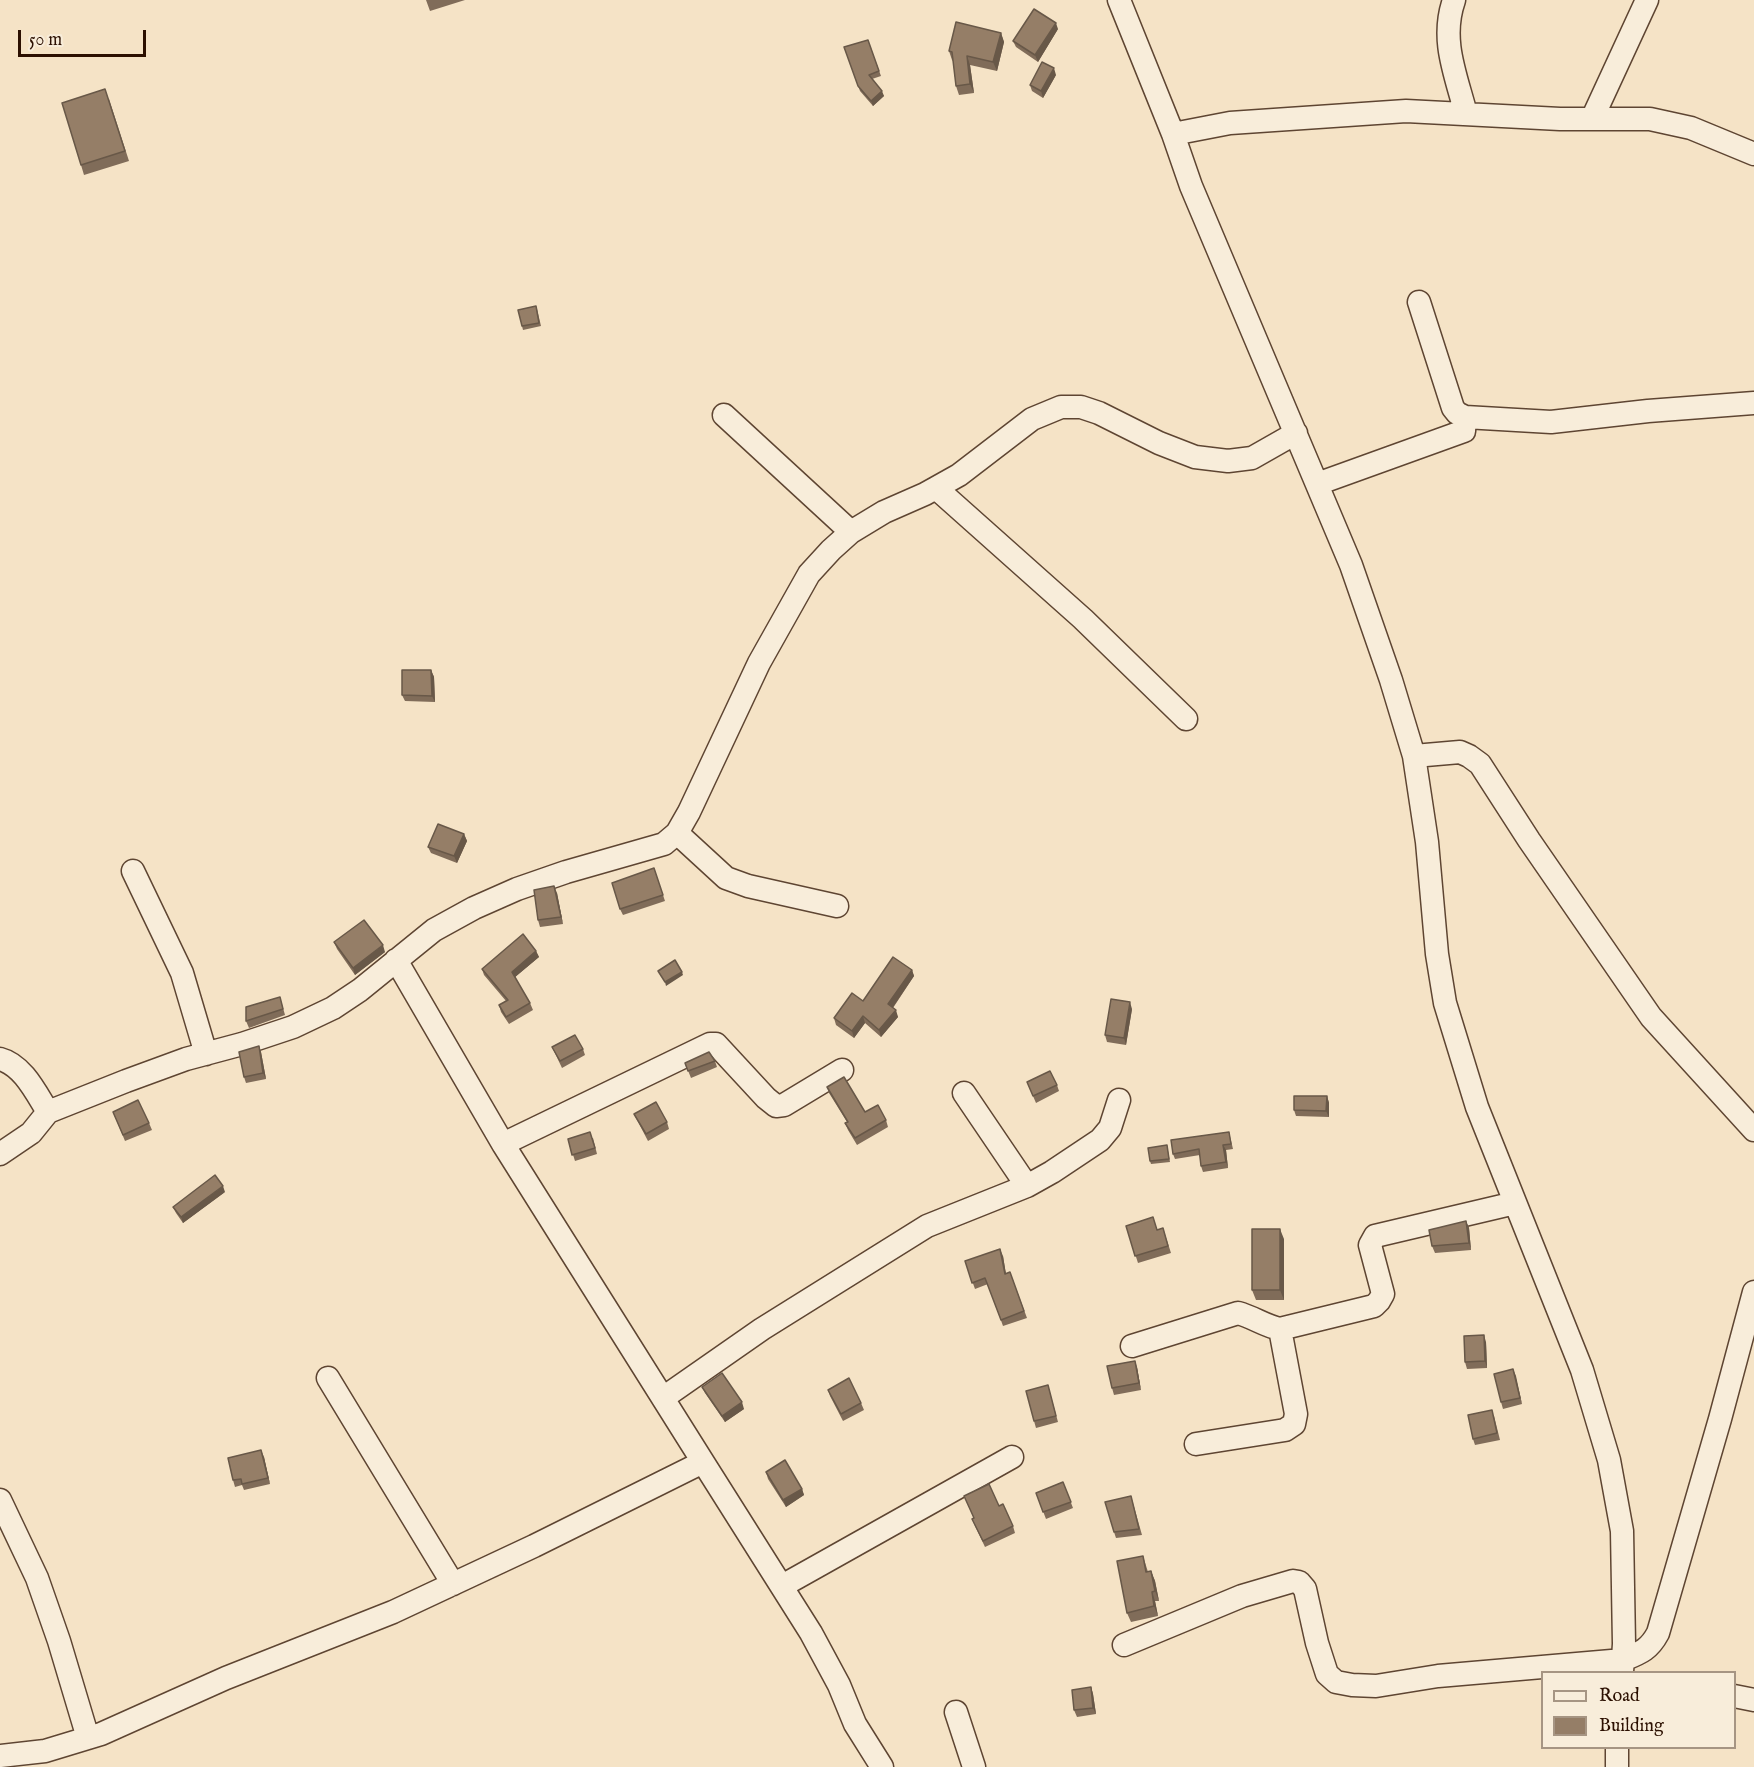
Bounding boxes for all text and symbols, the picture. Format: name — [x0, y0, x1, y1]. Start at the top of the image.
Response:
scale bar — [21, 18, 148, 56]
text: 50 m — [29, 29, 62, 52]
legend — [1541, 1671, 1736, 1749]
text: Road — [1599, 1685, 1640, 1708]
text: Building — [1599, 1715, 1664, 1738]

